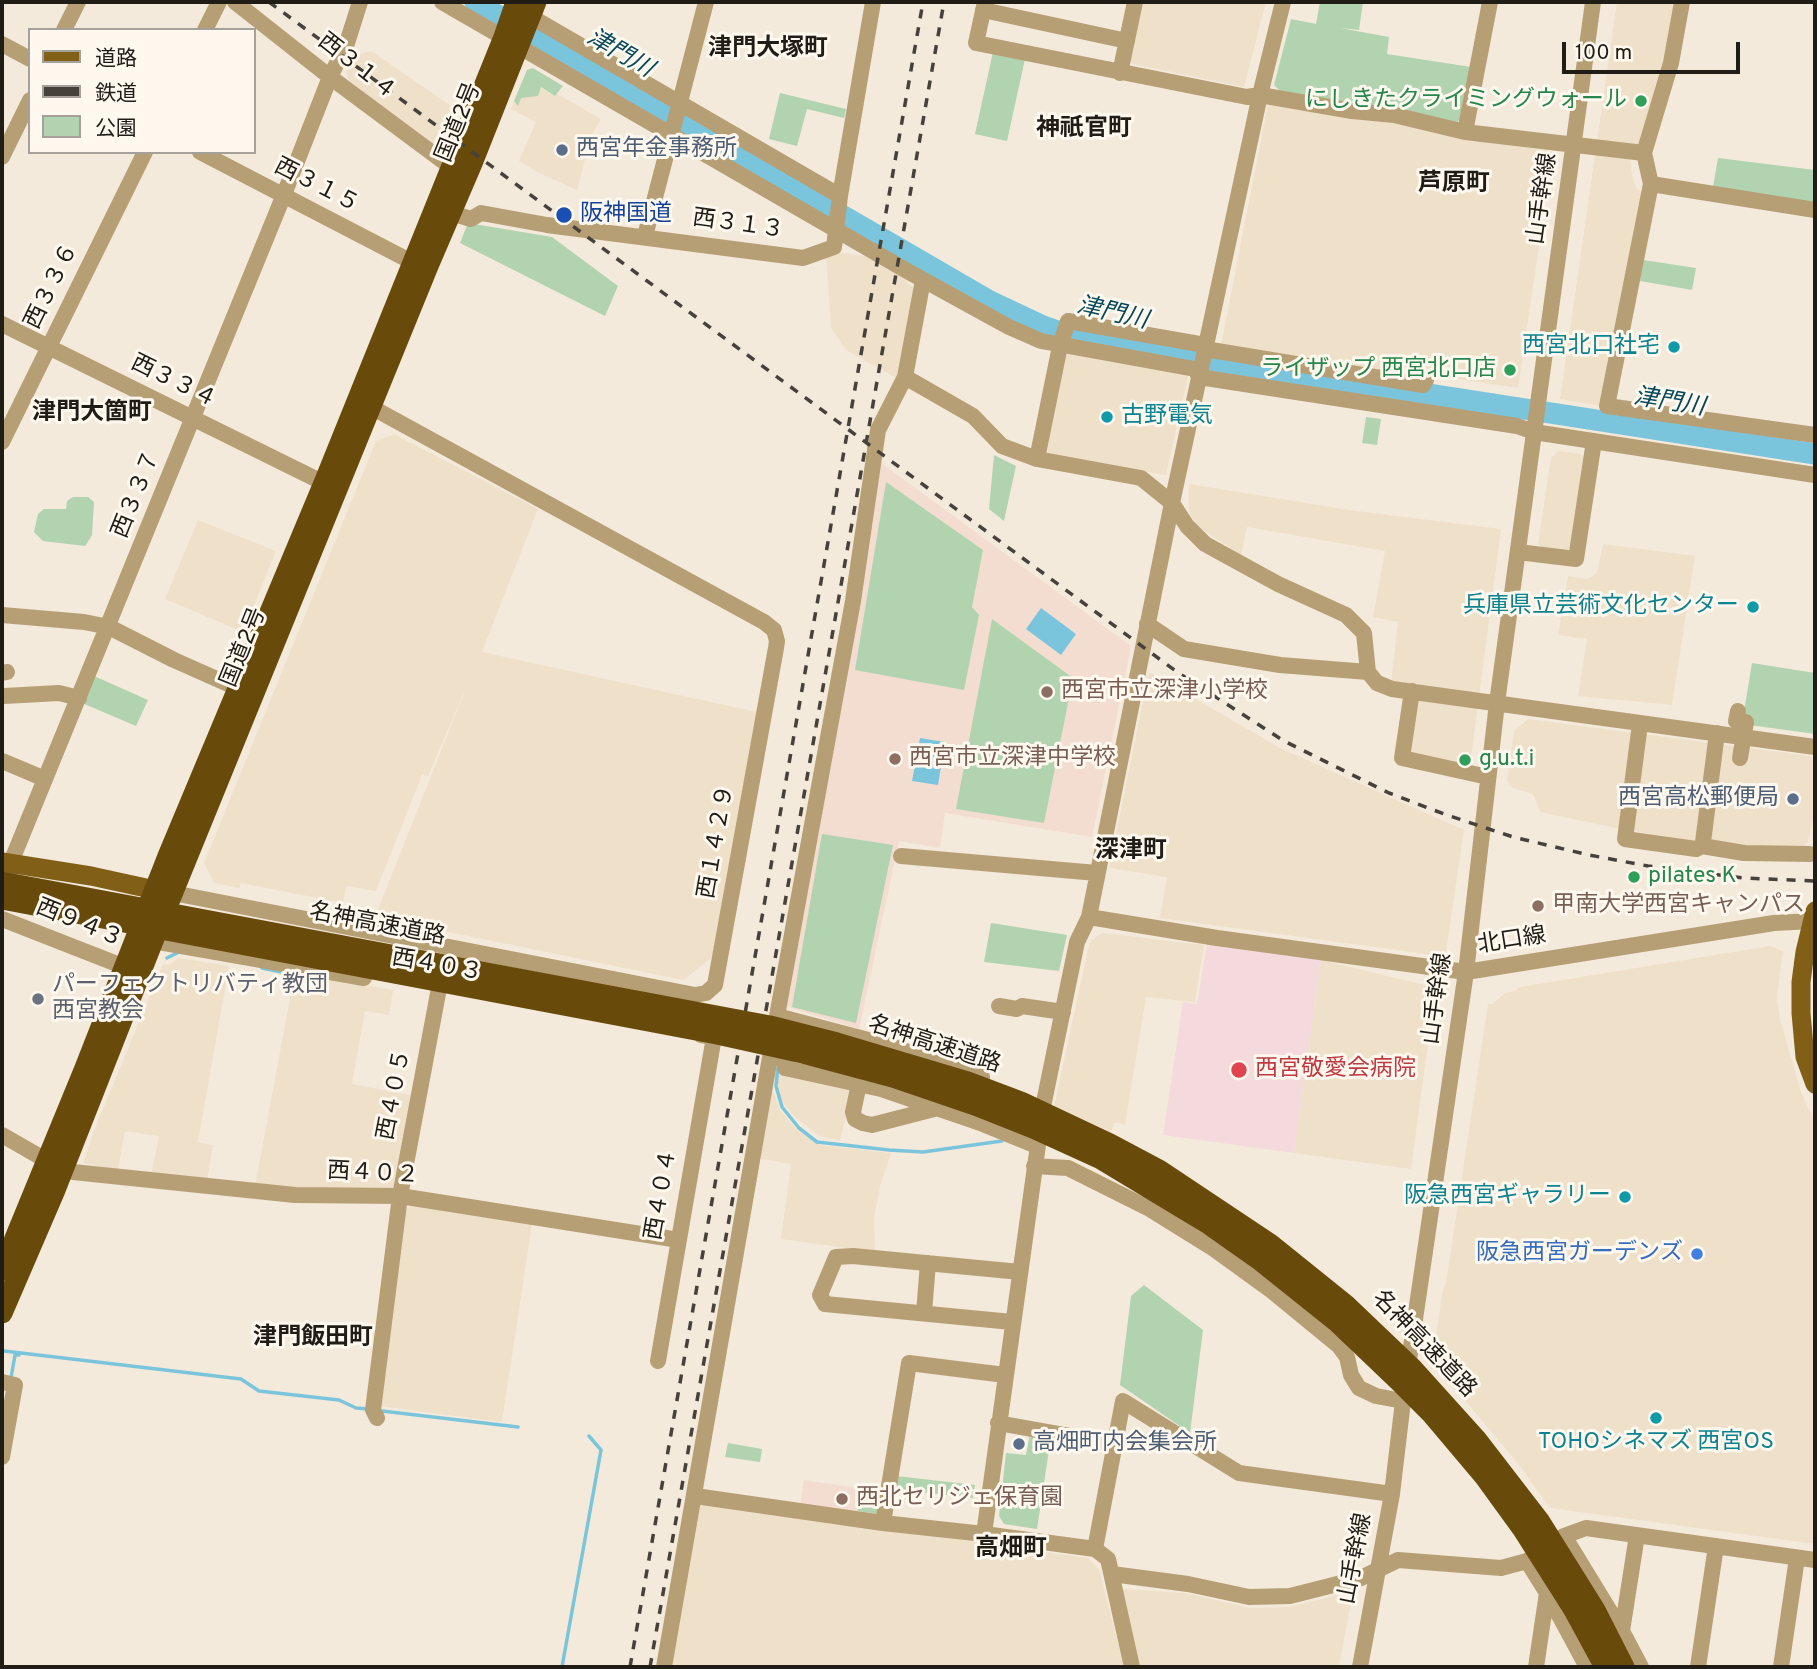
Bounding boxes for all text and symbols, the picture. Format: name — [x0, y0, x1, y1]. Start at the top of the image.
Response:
water label: 津門川 — [581, 25, 657, 85]
legend — [28, 28, 256, 154]
scale bar — [1565, 28, 1744, 72]
street label: 西３１４ — [311, 29, 401, 107]
district label: 津門大塚町 — [708, 36, 828, 64]
text: 100 m — [1575, 40, 1632, 67]
text: 道路 — [95, 46, 137, 73]
street label: 国道2号 — [432, 79, 488, 167]
text: 鉄道 — [95, 81, 137, 108]
place label: にしきたクライミングウォール — [1305, 87, 1627, 115]
marker: にしきたクライミングウォール — [1633, 93, 1649, 109]
text: 公園 — [95, 116, 137, 143]
district label: 神祇官町 — [1036, 116, 1132, 144]
place label: 西宮年金事務所 — [576, 136, 737, 164]
marker: 西宮年金事務所 — [554, 142, 570, 158]
street label: 山手幹線 — [1524, 152, 1564, 246]
street label: 西３１５ — [269, 154, 363, 220]
district label: 芦原町 — [1418, 171, 1490, 199]
place label: 阪神国道 — [580, 201, 672, 229]
marker: 阪神国道 — [554, 205, 574, 225]
street label: 西３１３ — [691, 206, 785, 246]
street label: 西３３６ — [20, 240, 86, 334]
water label: 津門川 — [1074, 293, 1150, 337]
place label: 西宮北口社宅 — [1522, 333, 1660, 361]
marker: 西宮北口社宅 — [1666, 339, 1682, 355]
street label: 西３３４ — [126, 350, 220, 416]
place label: ライザップ 西宮北口店 — [1261, 356, 1496, 384]
marker: ライザップ 西宮北口店 — [1502, 362, 1518, 378]
water label: 津門川 — [1631, 384, 1707, 424]
district label: 津門大箇町 — [32, 400, 152, 428]
place label: 古野電気 — [1121, 403, 1213, 431]
marker: 古野電気 — [1099, 409, 1115, 425]
street label: 西３３７ — [108, 447, 168, 543]
place label: 兵庫県立芸術文化センター — [1463, 593, 1739, 621]
marker: 兵庫県立芸術文化センター — [1745, 599, 1761, 615]
street label: 国道2号 — [217, 604, 273, 692]
place label: 西宮市立深津小学校 — [1061, 678, 1268, 706]
marker: 西宮市立深津小学校 — [1039, 684, 1055, 700]
place label: 西宮市立深津中学校 — [909, 745, 1116, 773]
place label: g.u.t.i — [1479, 746, 1534, 774]
marker: 西宮市立深津中学校 — [887, 751, 903, 767]
marker: g.u.t.i — [1457, 752, 1473, 768]
street label: 西１４２９ — [694, 783, 742, 901]
place label: 西宮高松郵便局 — [1618, 785, 1779, 813]
marker: 西宮高松郵便局 — [1785, 791, 1801, 807]
district label: 深津町 — [1095, 838, 1167, 866]
place label: pilates K — [1648, 863, 1737, 891]
marker: pilates K — [1626, 869, 1642, 885]
place label: 甲南大学西宮キャンパス — [1552, 892, 1805, 920]
street label: 西９４３ — [31, 895, 127, 955]
marker: 甲南大学西宮キャンパス — [1530, 898, 1546, 914]
street label: 名神高速道路 — [307, 899, 447, 953]
street label: 北口線 — [1476, 923, 1548, 961]
street label: 西４０３ — [389, 945, 485, 989]
street label: 山手幹線 — [1419, 952, 1459, 1046]
place label: パーフェクトリバティ教団 西宮教会 — [52, 972, 328, 1026]
marker: パーフェクトリバティ教団 西宮教会 — [30, 991, 46, 1007]
street label: 名神高速道路 — [864, 1012, 1004, 1080]
street label: 西４０５ — [374, 1047, 418, 1143]
place label: 西宮敬愛会病院 — [1255, 1056, 1416, 1084]
marker: 西宮敬愛会病院 — [1229, 1060, 1249, 1080]
street label: 西４０４ — [641, 1147, 685, 1243]
street label: 西４０２ — [326, 1159, 420, 1191]
place label: 阪急西宮ギャラリー — [1404, 1183, 1611, 1211]
marker: 阪急西宮ギャラリー — [1617, 1189, 1633, 1205]
place label: 阪急西宮ガーデンズ — [1476, 1240, 1683, 1268]
marker: 阪急西宮ガーデンズ — [1689, 1246, 1705, 1262]
street label: 名神高速道路 — [1365, 1286, 1481, 1404]
district label: 津門飯田町 — [253, 1325, 373, 1353]
marker: TOHOシネマズ 西宮OS — [1648, 1410, 1664, 1426]
place label: TOHOシネマズ 西宮OS — [1538, 1429, 1774, 1457]
place label: 高畑町内会集会所 — [1033, 1430, 1217, 1458]
marker: 高畑町内会集会所 — [1011, 1436, 1027, 1452]
place label: 西北セリジェ保育園 — [856, 1485, 1063, 1513]
marker: 西北セリジェ保育園 — [834, 1491, 850, 1507]
street label: 山手幹線 — [1335, 1511, 1379, 1607]
district label: 高畑町 — [975, 1536, 1047, 1564]

